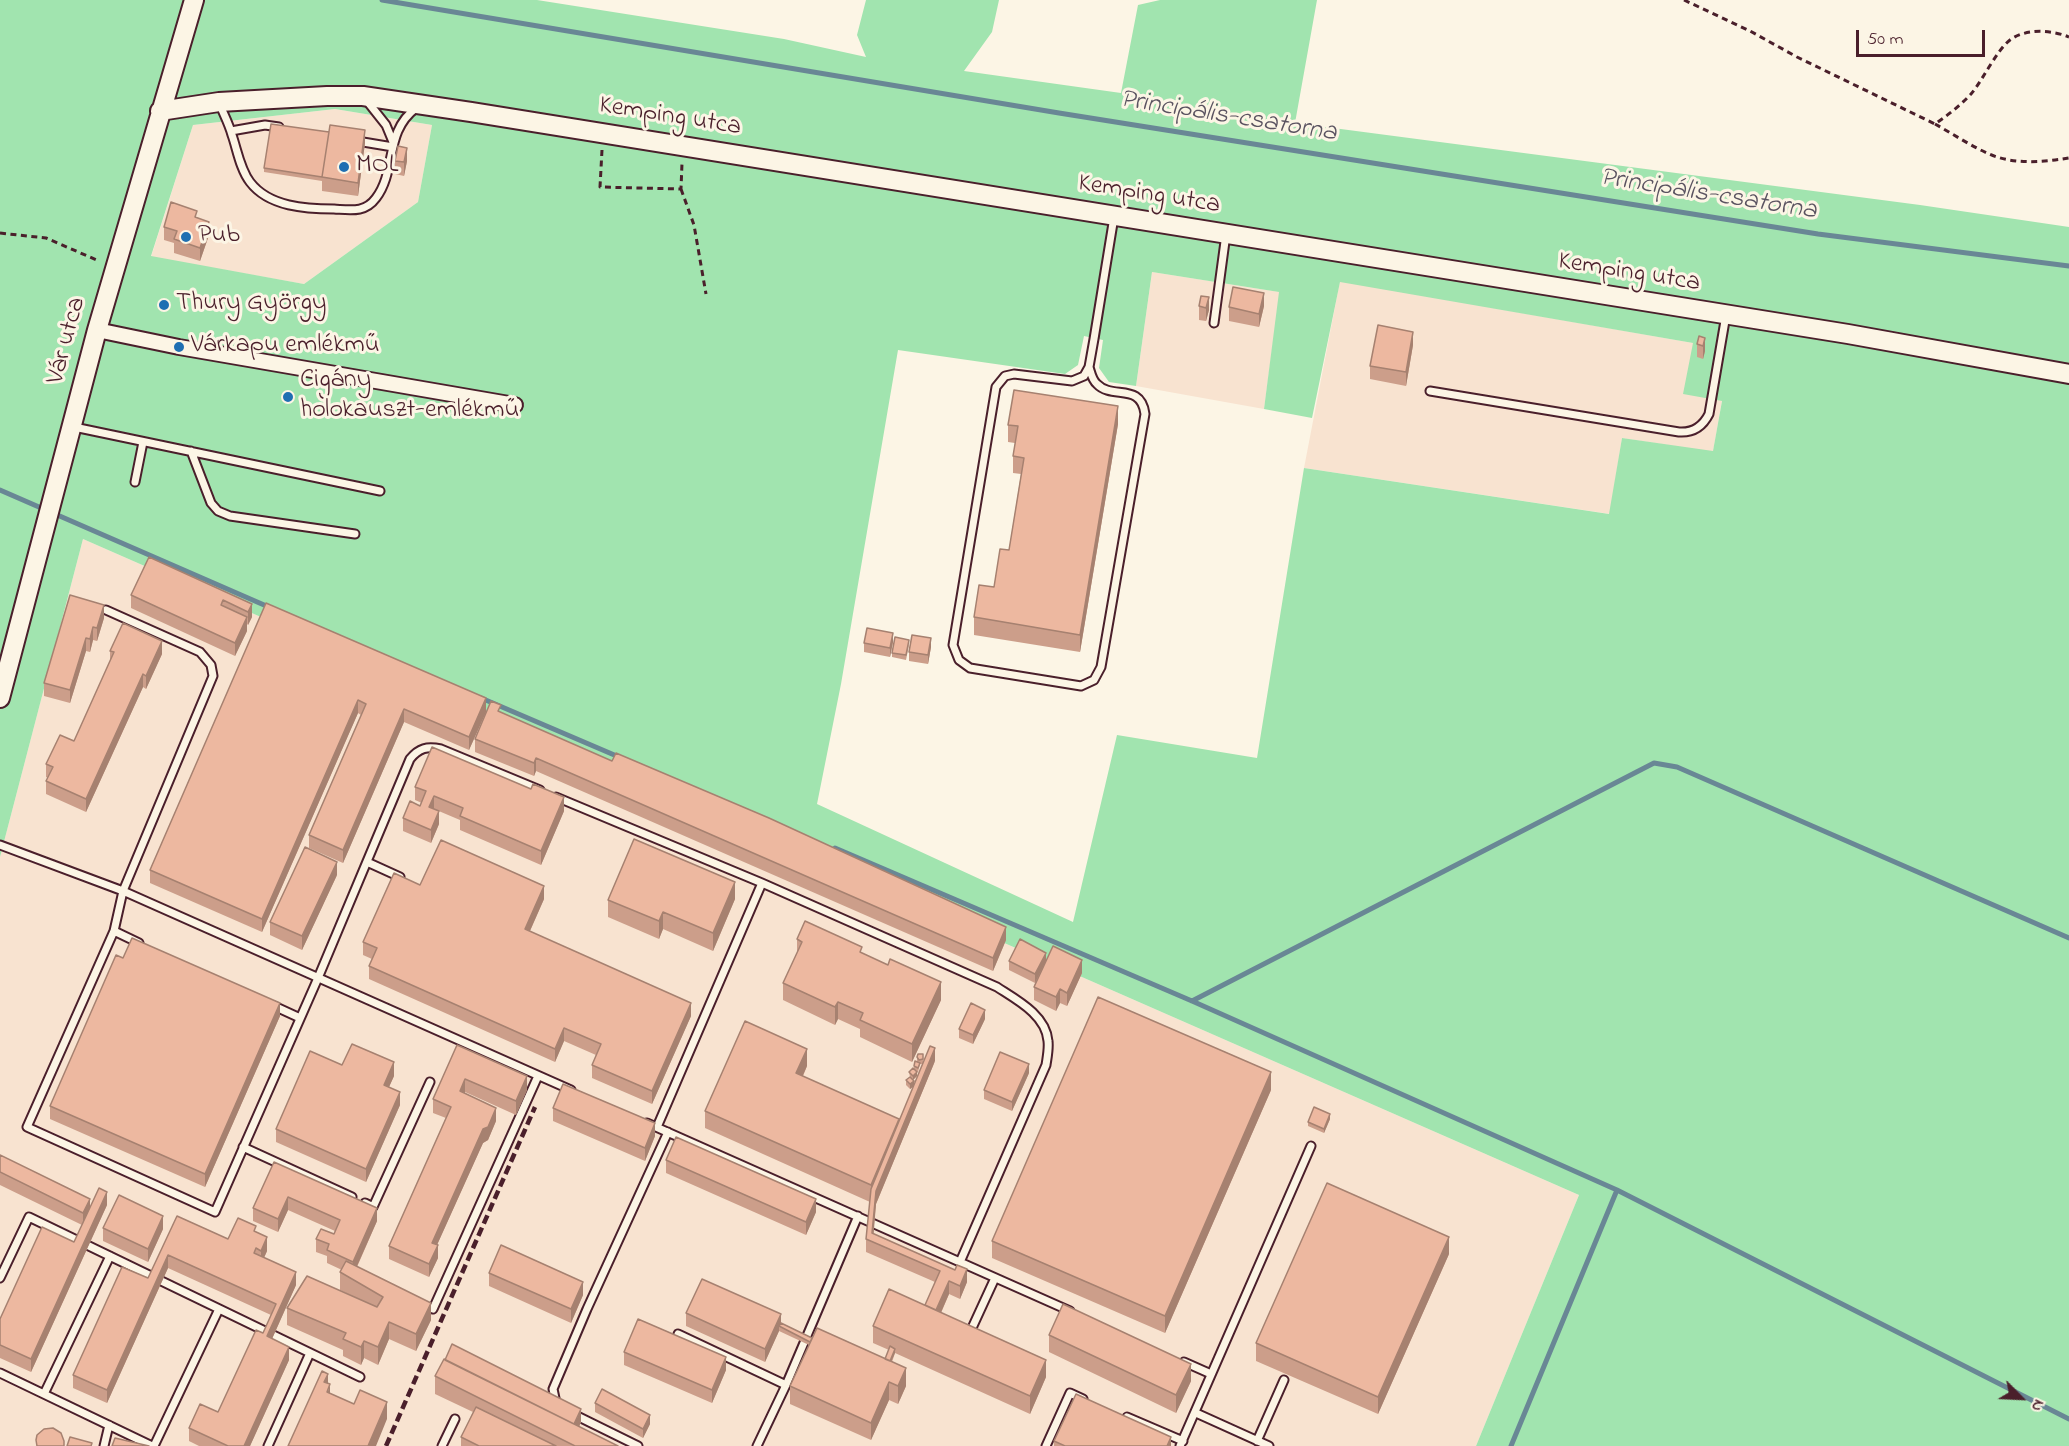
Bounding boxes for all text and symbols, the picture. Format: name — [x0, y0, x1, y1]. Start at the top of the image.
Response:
scale bar — [1859, 18, 1988, 56]
text: 50 m — [1867, 27, 1904, 53]
water label: Principális-csatorna — [1117, 85, 1339, 151]
street label: Kemping utca — [597, 91, 743, 145]
place label: MOL — [356, 151, 398, 183]
marker: MOL — [337, 160, 351, 174]
water label: Principális-csatorna — [1597, 163, 1819, 229]
street label: Kemping utca — [1076, 169, 1222, 223]
place label: Pub — [198, 221, 240, 253]
marker: Pub — [179, 230, 193, 244]
street label: Kemping utca — [1556, 247, 1702, 301]
place label: Thury György — [176, 289, 326, 321]
street label: Vár utca — [41, 294, 95, 388]
marker: Thury György — [157, 298, 171, 312]
place label: Várkapu emlékmű — [191, 331, 379, 363]
marker: Várkapu emlékmű — [172, 340, 186, 354]
place label: Cigány holokauszt-emlékmű — [300, 366, 519, 428]
marker: Cigány holokauszt-emlékmű — [281, 390, 295, 404]
north arrow — [1991, 1368, 2051, 1428]
text: N — [2024, 1396, 2051, 1415]

